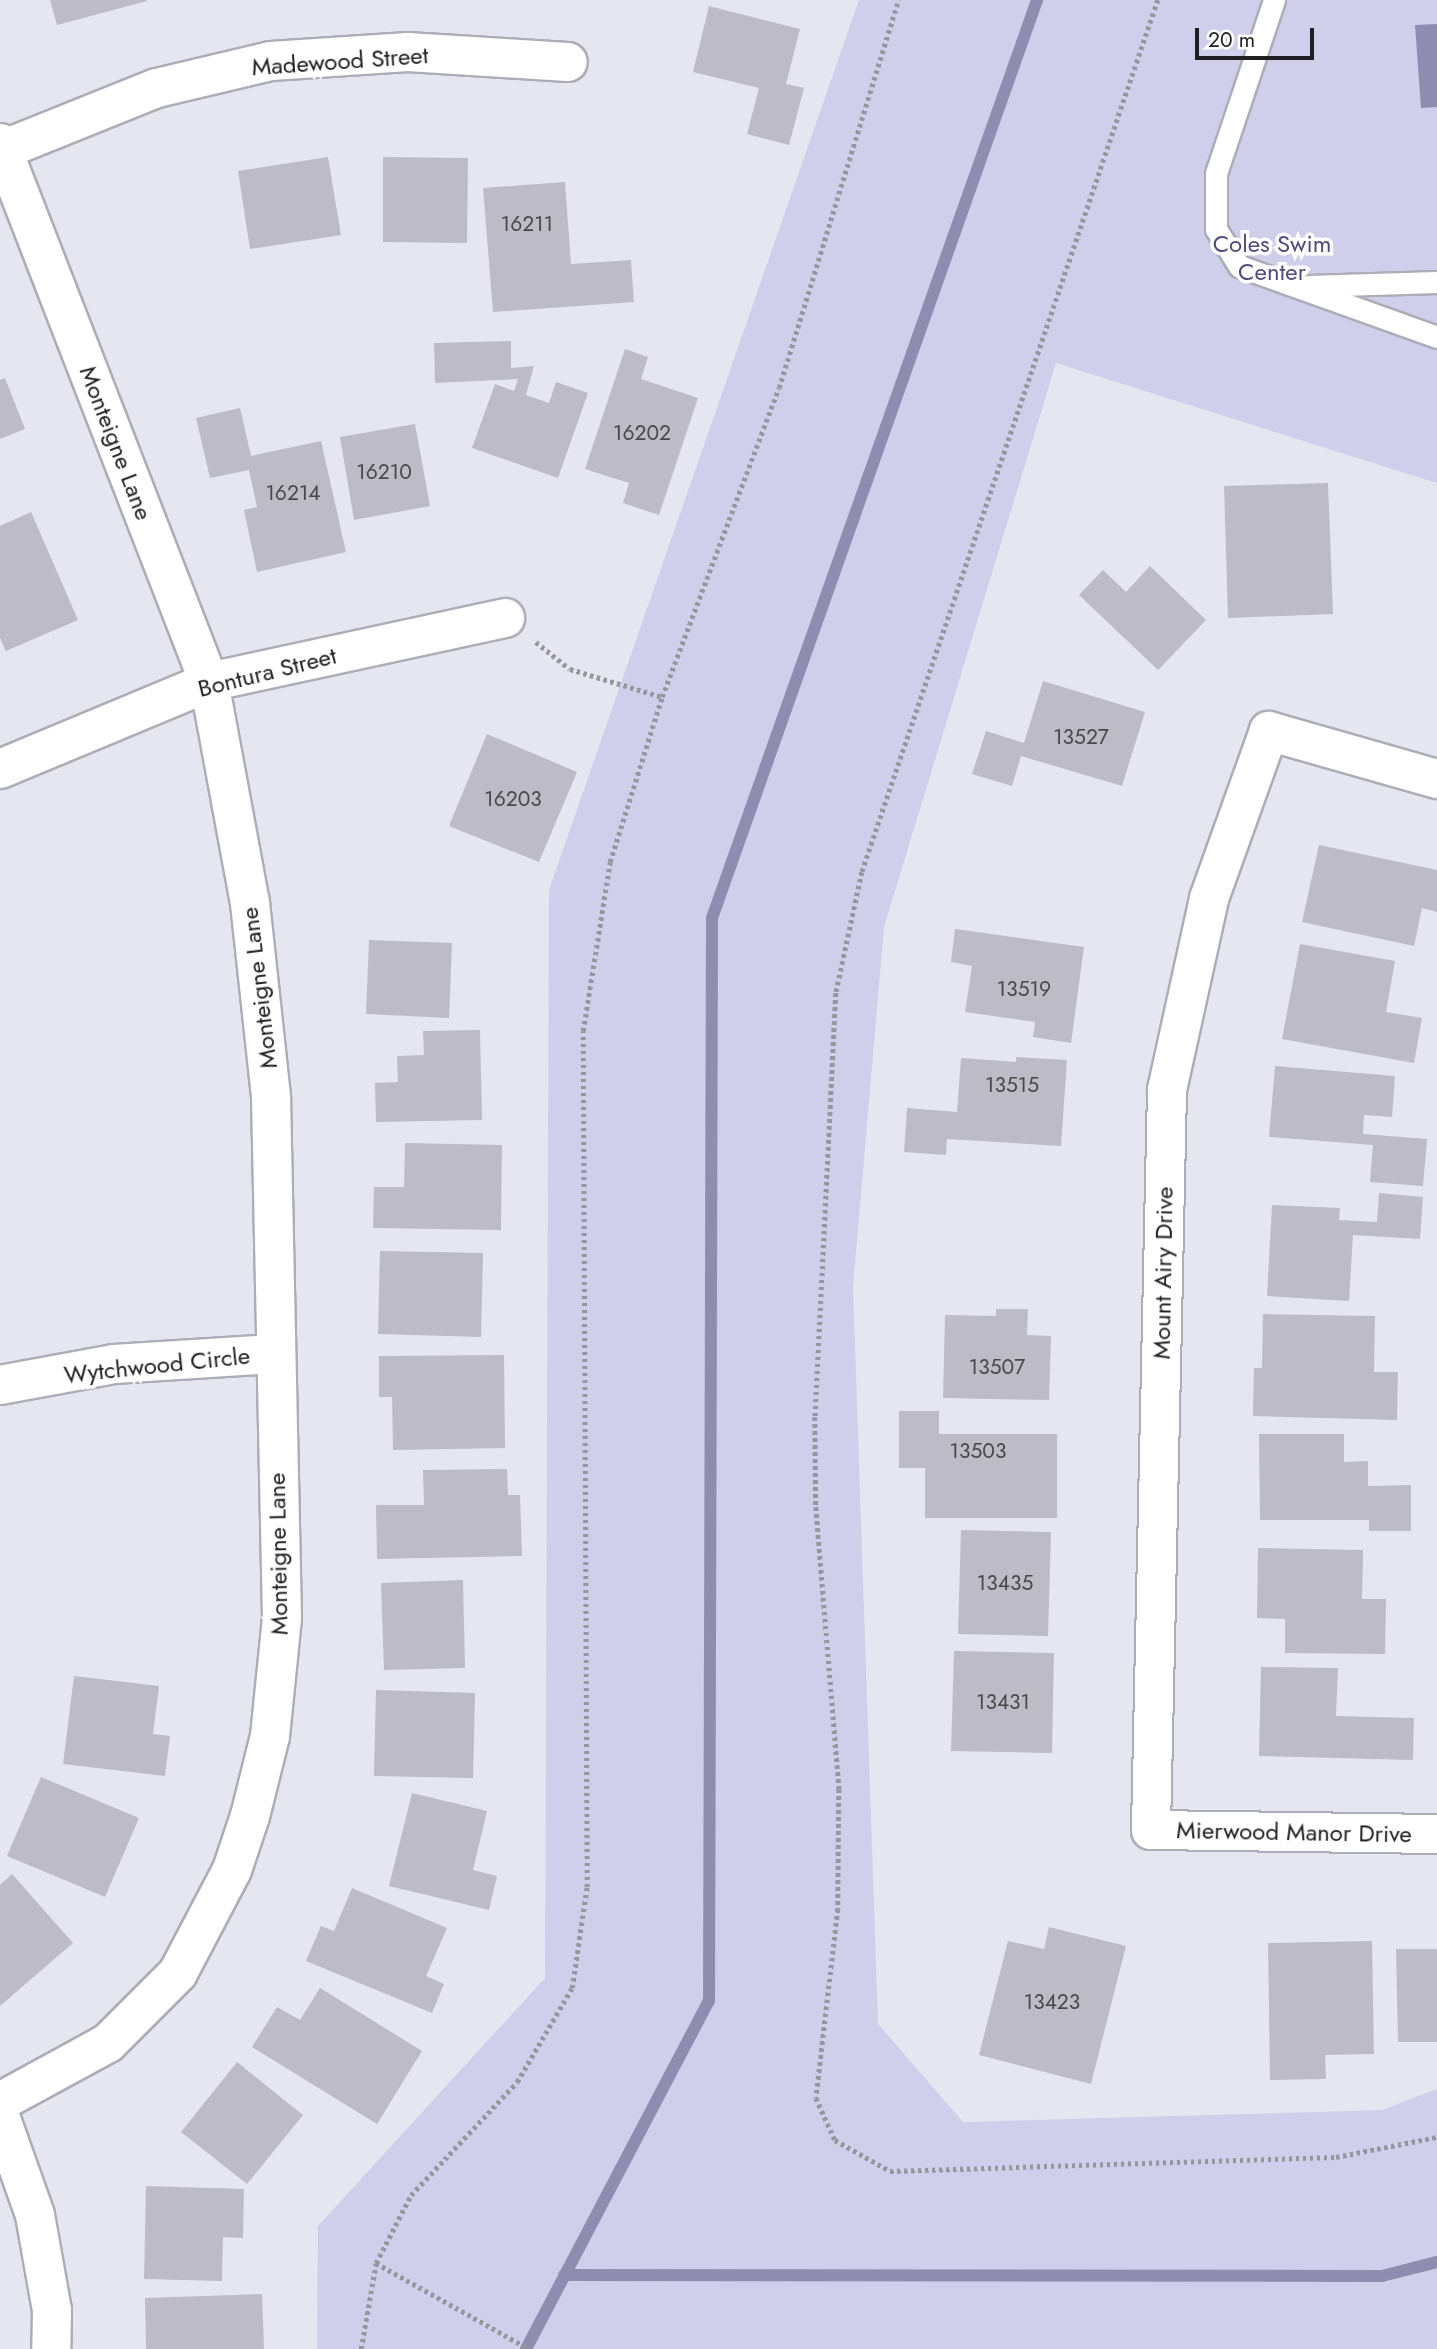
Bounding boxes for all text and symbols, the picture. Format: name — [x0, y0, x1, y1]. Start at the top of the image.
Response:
scale bar — [1199, 14, 1318, 58]
text: 20 m — [1208, 25, 1255, 55]
street label: Madewood Street — [251, 40, 429, 82]
house number: 16211 — [501, 211, 553, 237]
park label: Coles Swim Center — [1213, 230, 1331, 286]
street label: Monteigne Lane — [73, 362, 159, 524]
house number: 16202 — [613, 420, 671, 446]
house number: 16210 — [356, 459, 412, 485]
house number: 16214 — [265, 480, 321, 506]
street label: Bontura Street — [195, 641, 339, 703]
house number: 13527 — [1053, 724, 1109, 750]
house number: 16203 — [484, 786, 542, 812]
street label: Monteigne Lane — [235, 906, 283, 1070]
house number: 13519 — [997, 976, 1051, 1002]
house number: 13515 — [985, 1072, 1039, 1098]
street label: Mount Airy Drive — [1147, 1186, 1179, 1360]
street label: Wytchwood Circle — [63, 1341, 251, 1389]
house number: 13507 — [969, 1354, 1025, 1380]
house number: 13503 — [950, 1438, 1006, 1464]
street label: Monteigne Lane — [262, 1472, 294, 1636]
house number: 13435 — [977, 1570, 1033, 1596]
house number: 13431 — [976, 1689, 1030, 1715]
street label: Mierwood Manor Drive — [1176, 1816, 1412, 1848]
house number: 13423 — [1024, 1989, 1080, 2015]

